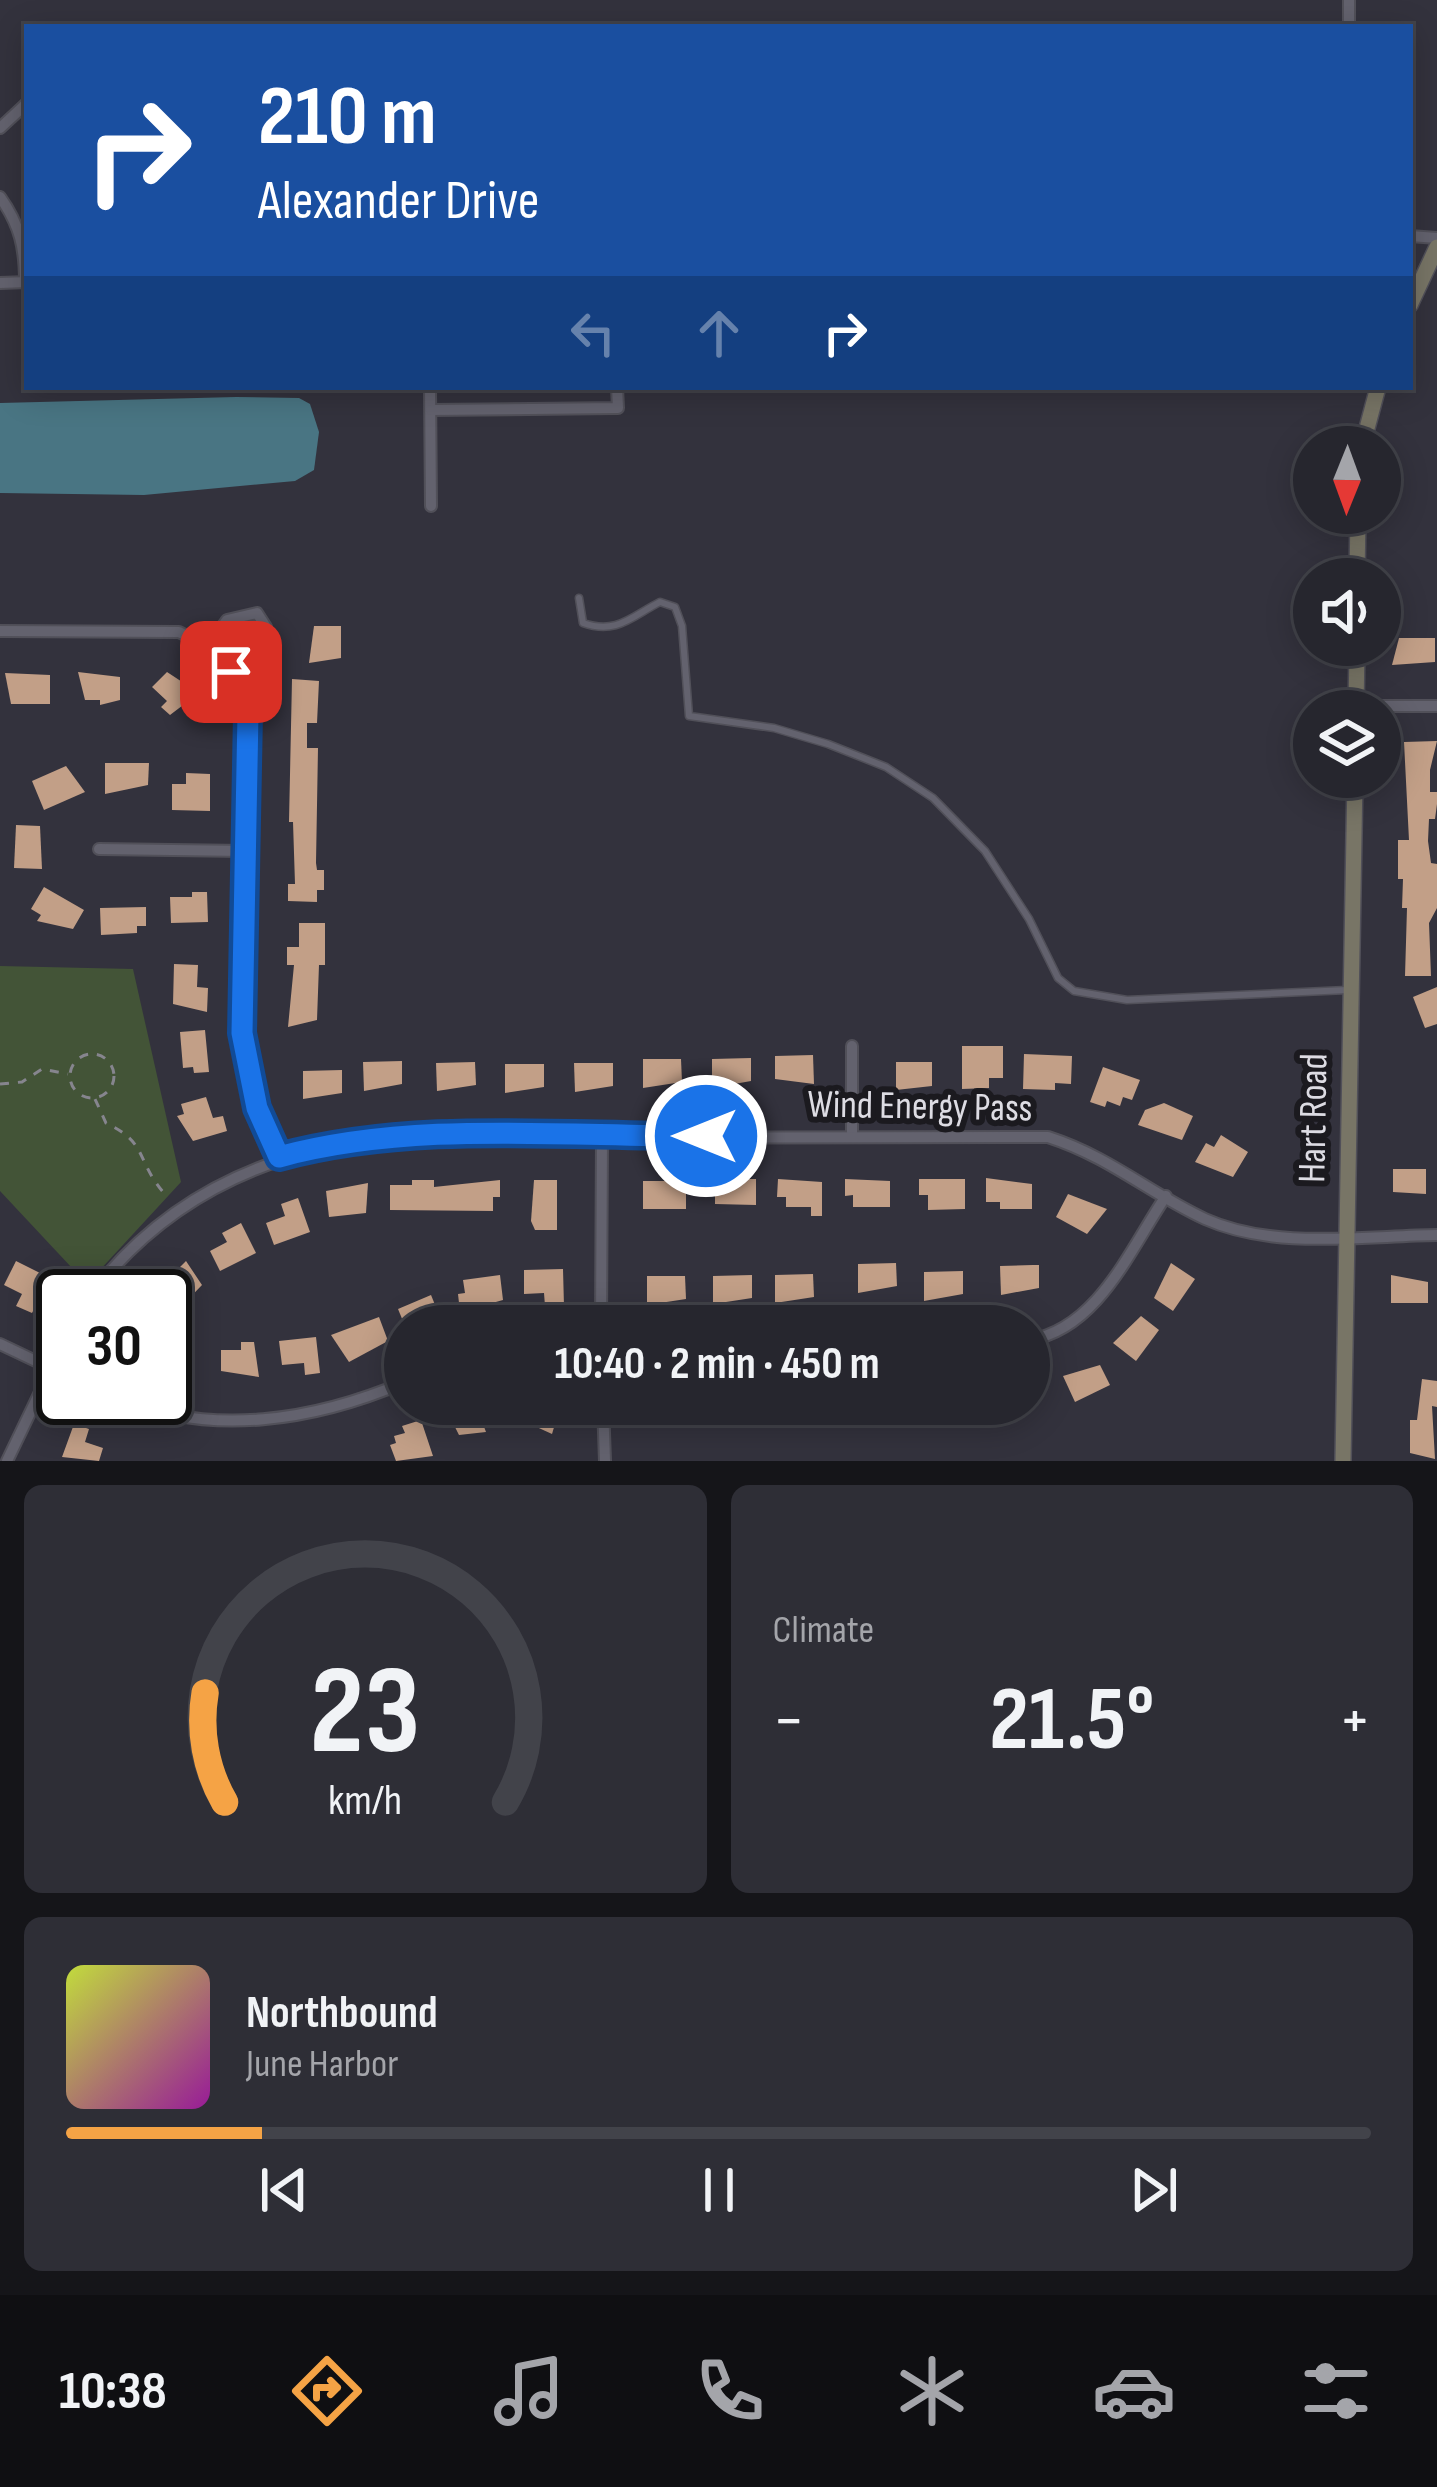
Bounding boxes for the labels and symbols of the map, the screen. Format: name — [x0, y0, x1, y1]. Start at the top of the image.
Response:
north arrow — [1293, 426, 1401, 534]
pin — [180, 621, 282, 723]
street label: Hart Road — [1289, 1053, 1339, 1183]
position arrow — [643, 1073, 769, 1199]
street label: Wind Energy Pass — [807, 1082, 1033, 1132]
speed limit sign: 30 — [36, 1269, 192, 1425]

